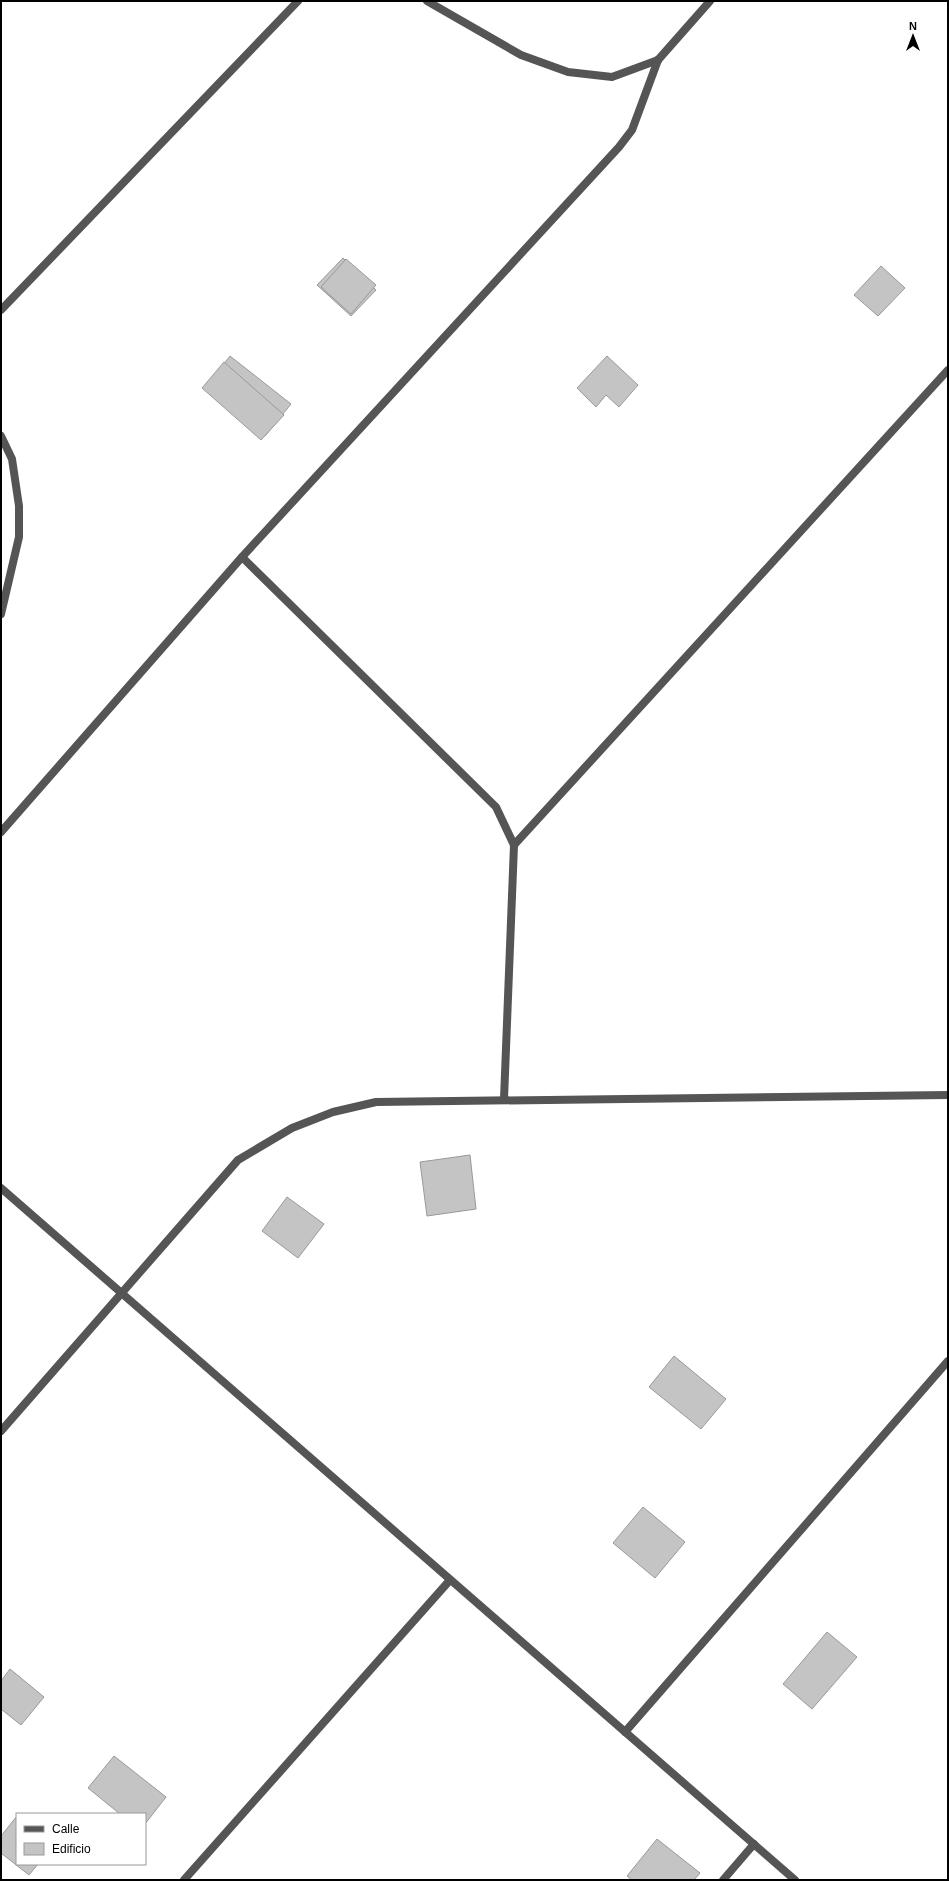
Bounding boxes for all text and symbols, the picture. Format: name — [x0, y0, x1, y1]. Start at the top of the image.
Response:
north arrow — [893, 16, 933, 56]
text: N — [909, 20, 917, 32]
legend — [16, 1813, 146, 1865]
text: Calle — [52, 1822, 80, 1836]
text: Edificio — [52, 1842, 91, 1856]

